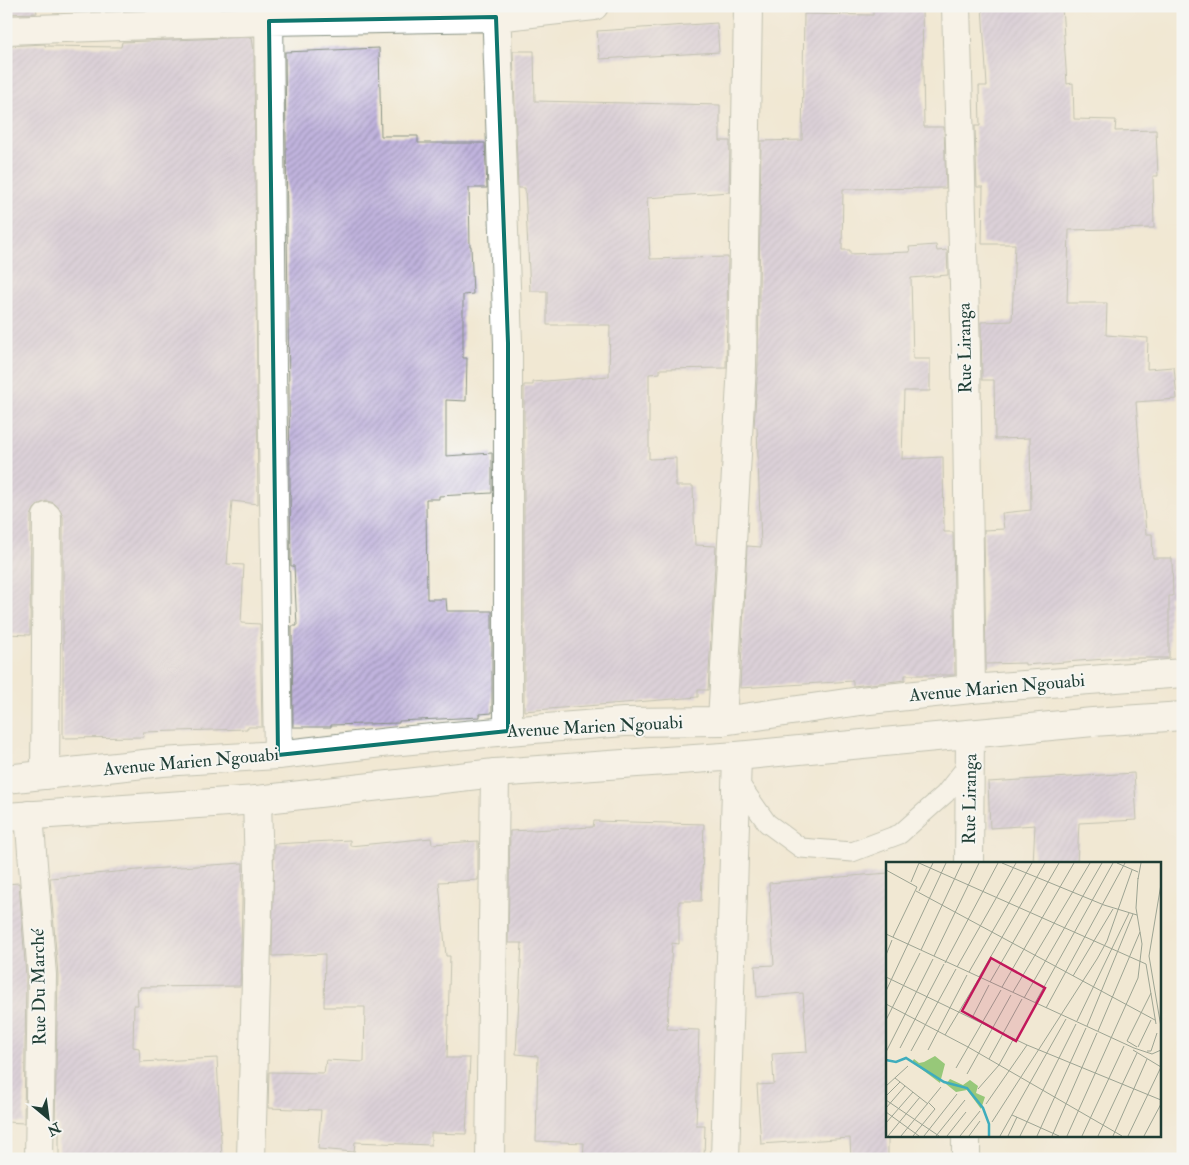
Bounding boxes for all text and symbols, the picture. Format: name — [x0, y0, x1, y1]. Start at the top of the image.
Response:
street label: Rue Liranga — [953, 302, 977, 394]
street label: Avenue Marien Ngouabi — [907, 669, 1086, 707]
street label: Avenue Marien Ngouabi — [505, 711, 684, 743]
street label: Avenue Marien Ngouabi — [101, 743, 280, 781]
street label: Rue Liranga — [958, 753, 982, 845]
inset map — [886, 862, 1162, 1138]
street label: Rue Du Marché — [26, 928, 52, 1046]
north arrow — [22, 1092, 72, 1142]
text: N — [44, 1118, 65, 1140]

